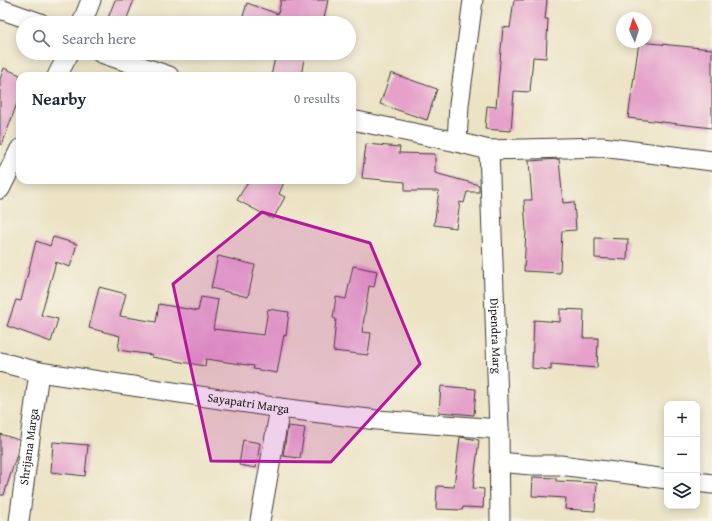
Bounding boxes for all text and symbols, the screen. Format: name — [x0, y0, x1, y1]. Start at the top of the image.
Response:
north arrow — [616, 12, 652, 48]
search box — [16, 16, 356, 60]
icon: search — [30, 27, 52, 49]
text: Search here — [62, 28, 136, 49]
text: Nearby — [32, 86, 86, 111]
text: 0 results — [294, 89, 340, 108]
street label: Dipendra Marg — [486, 298, 506, 374]
street label: Sayapatri Marga — [206, 388, 291, 417]
map controls — [664, 401, 700, 509]
button: + — [664, 401, 700, 437]
street label: Shrijana Marga — [15, 407, 42, 486]
button: − — [664, 437, 700, 473]
button: layers — [664, 473, 700, 509]

